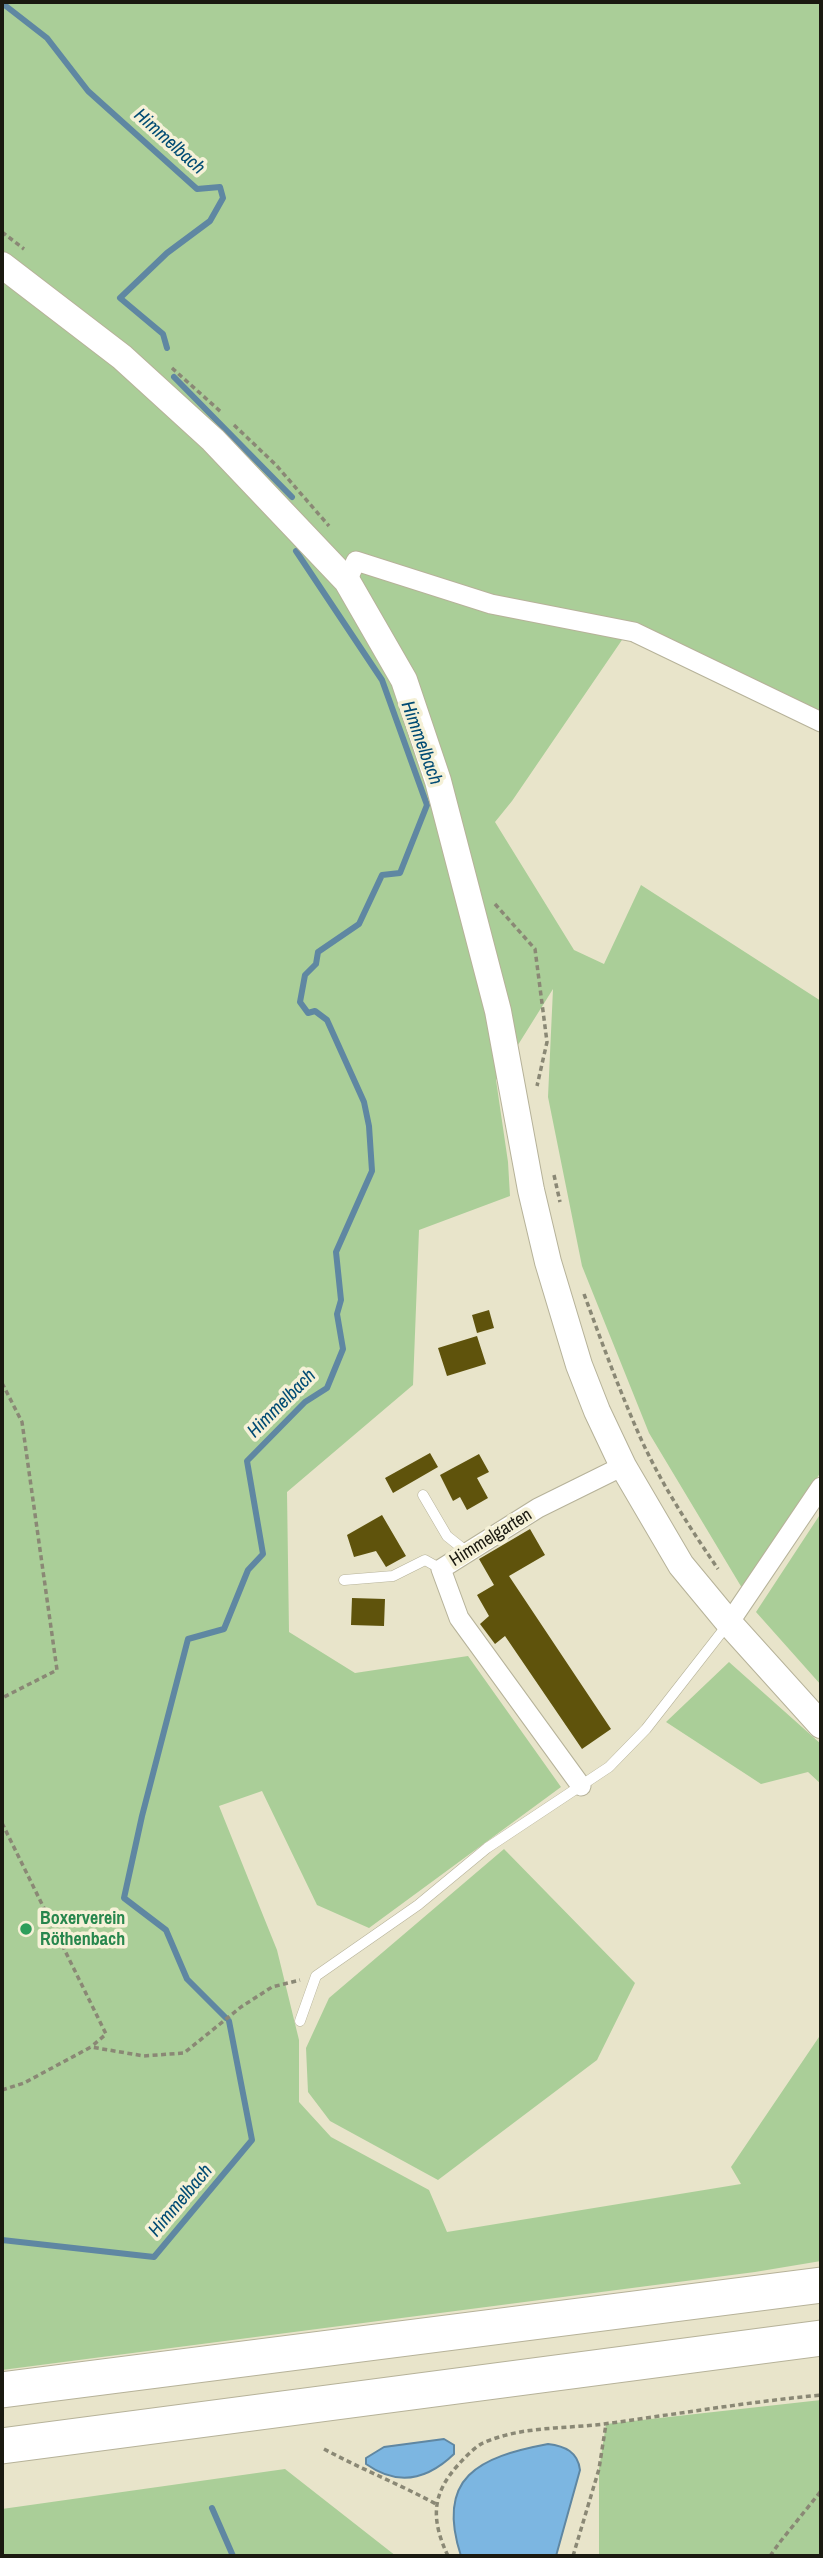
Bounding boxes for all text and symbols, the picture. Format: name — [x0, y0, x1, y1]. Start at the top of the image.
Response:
water label: Himmelbach — [129, 104, 209, 180]
water label: Himmelbach — [395, 698, 447, 788]
water label: Himmelbach — [243, 1365, 321, 1443]
street label: Himmelgarten — [446, 1504, 536, 1572]
place label: Boxerverein Röthenbach — [40, 1908, 125, 1951]
marker: Boxerverein Röthenbach — [18, 1921, 34, 1937]
water label: Himmelbach — [144, 2160, 218, 2242]

